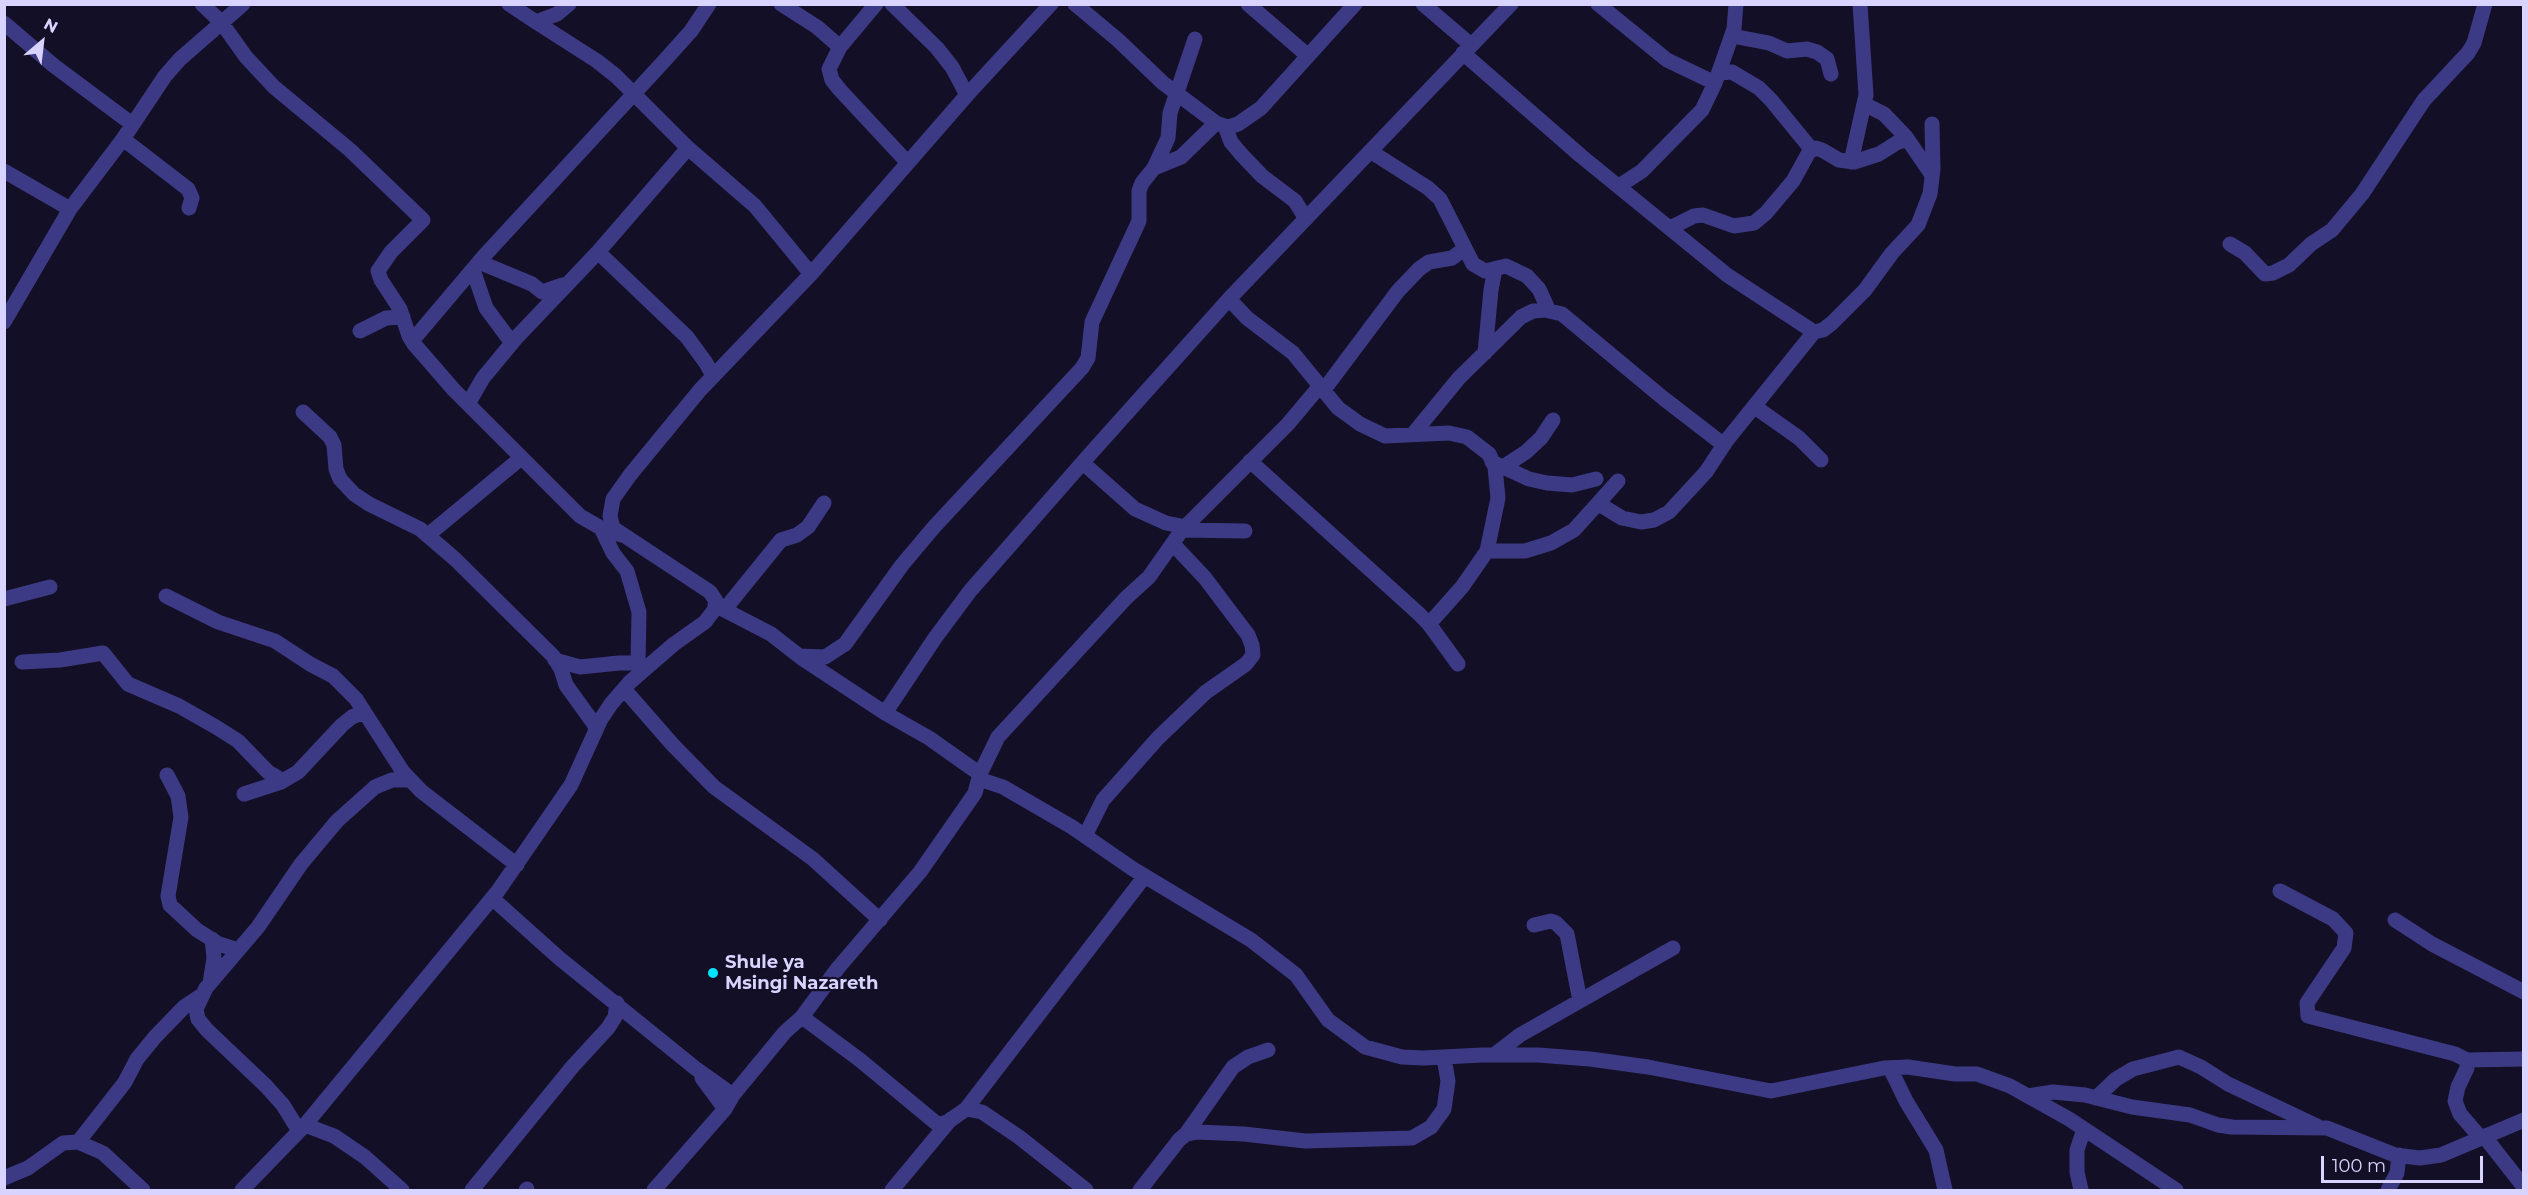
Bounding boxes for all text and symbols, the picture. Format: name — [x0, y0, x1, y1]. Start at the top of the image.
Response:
north arrow — [12, 12, 72, 72]
text: N — [41, 14, 61, 37]
place label: Shule ya Msingi Nazareth — [725, 952, 879, 994]
marker: Shule ya Msingi Nazareth — [706, 966, 720, 980]
scale bar — [2324, 1144, 2486, 1182]
text: 100 m — [2332, 1155, 2386, 1177]

